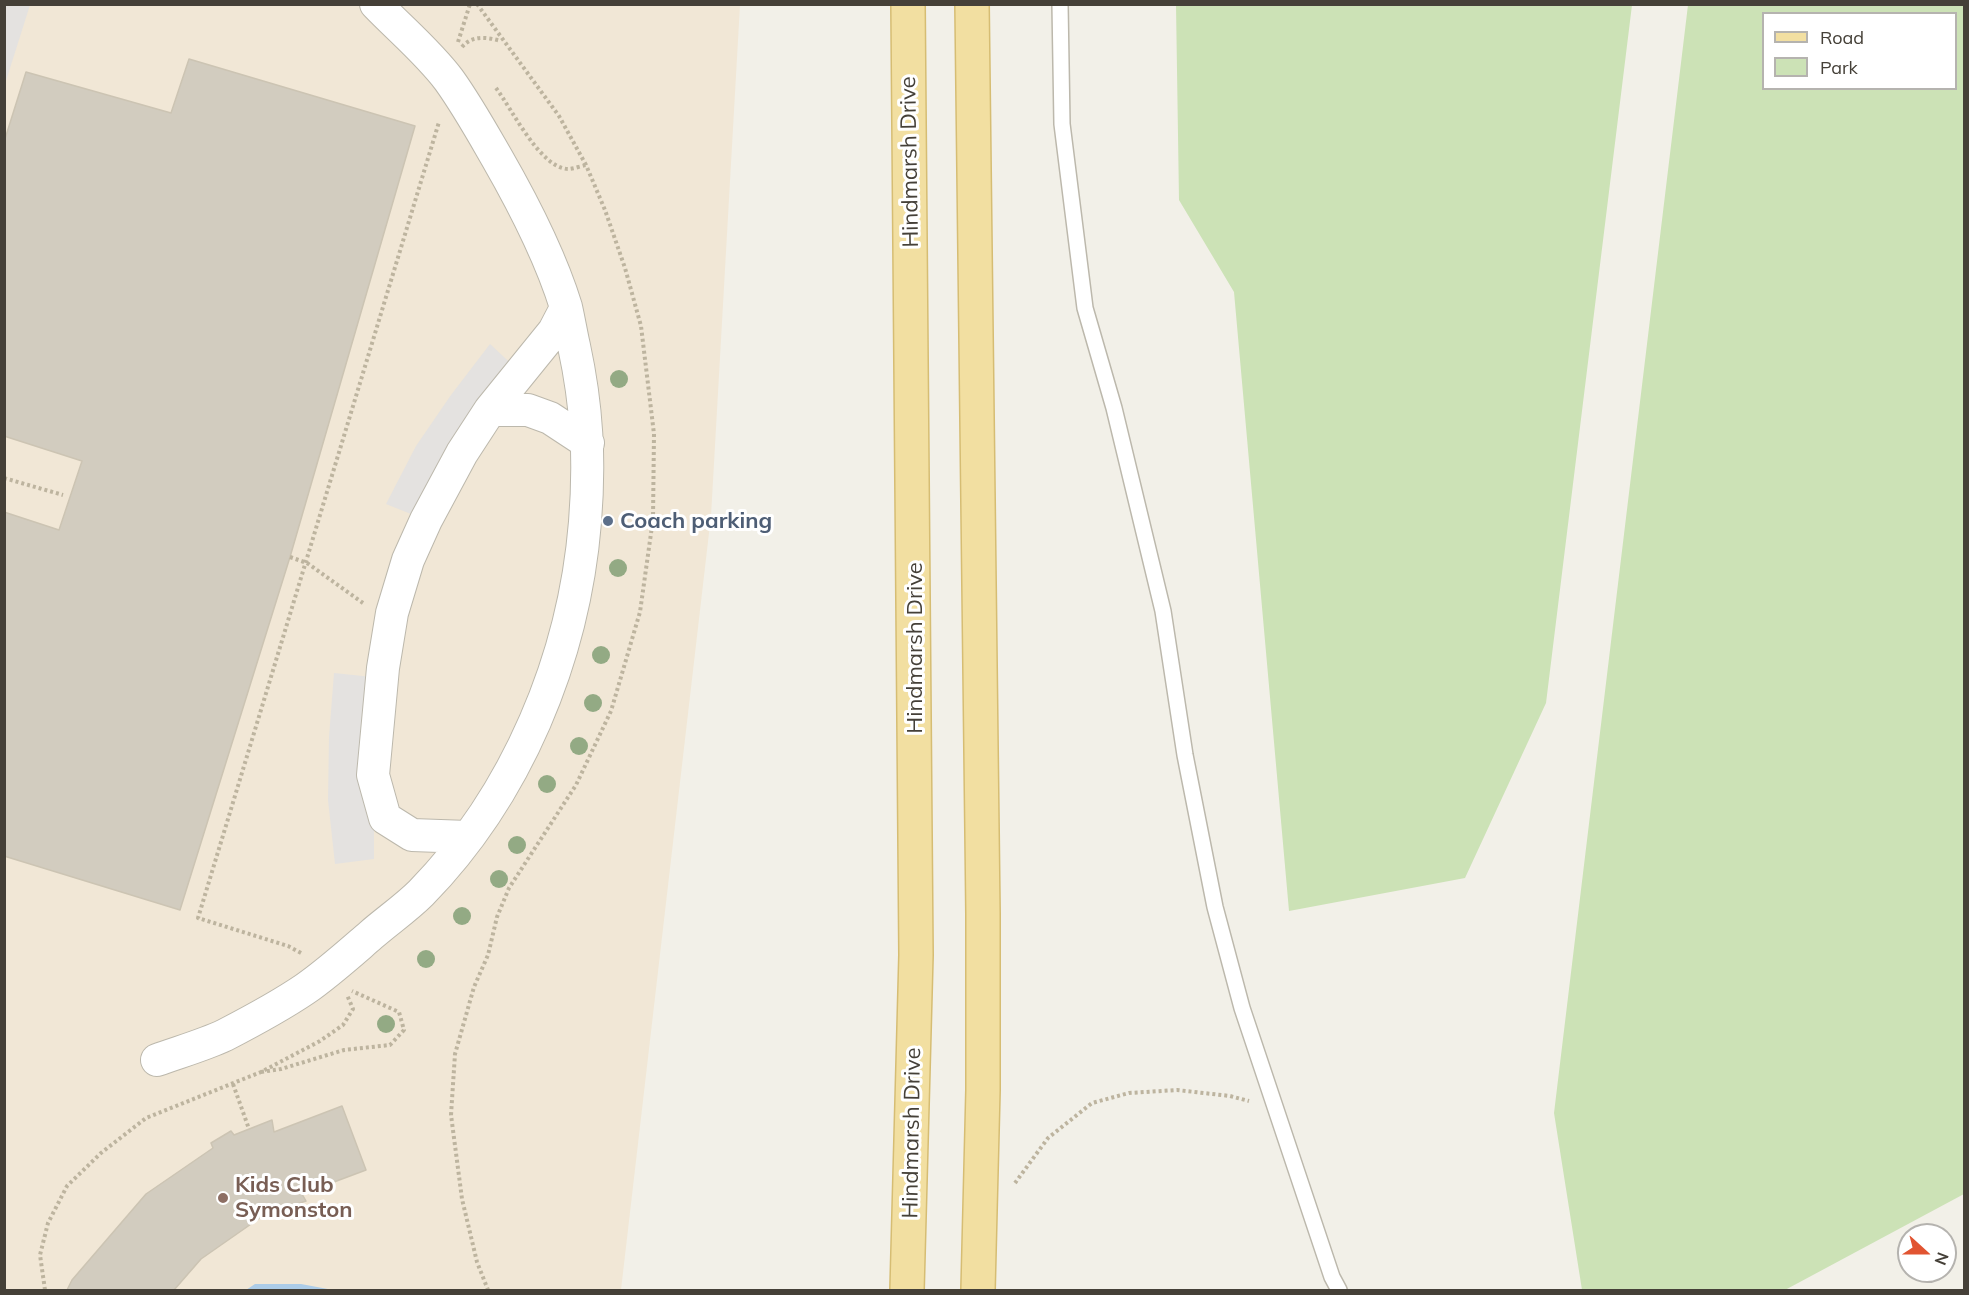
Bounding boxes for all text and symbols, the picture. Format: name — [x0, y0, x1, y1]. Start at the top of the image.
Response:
legend — [1762, 12, 1957, 90]
text: Road — [1820, 26, 1864, 49]
text: Park — [1820, 56, 1858, 79]
street label: Hindmarsh Drive — [895, 76, 925, 248]
place label: Coach parking — [620, 508, 772, 534]
marker: Coach parking — [601, 514, 615, 528]
street label: Hindmarsh Drive — [902, 562, 928, 734]
street label: Hindmarsh Drive — [897, 1047, 927, 1219]
place label: Kids Club Symonston — [235, 1172, 352, 1224]
marker: Kids Club Symonston — [216, 1191, 230, 1205]
north arrow — [1897, 1223, 1957, 1283]
text: N — [1930, 1250, 1953, 1268]

